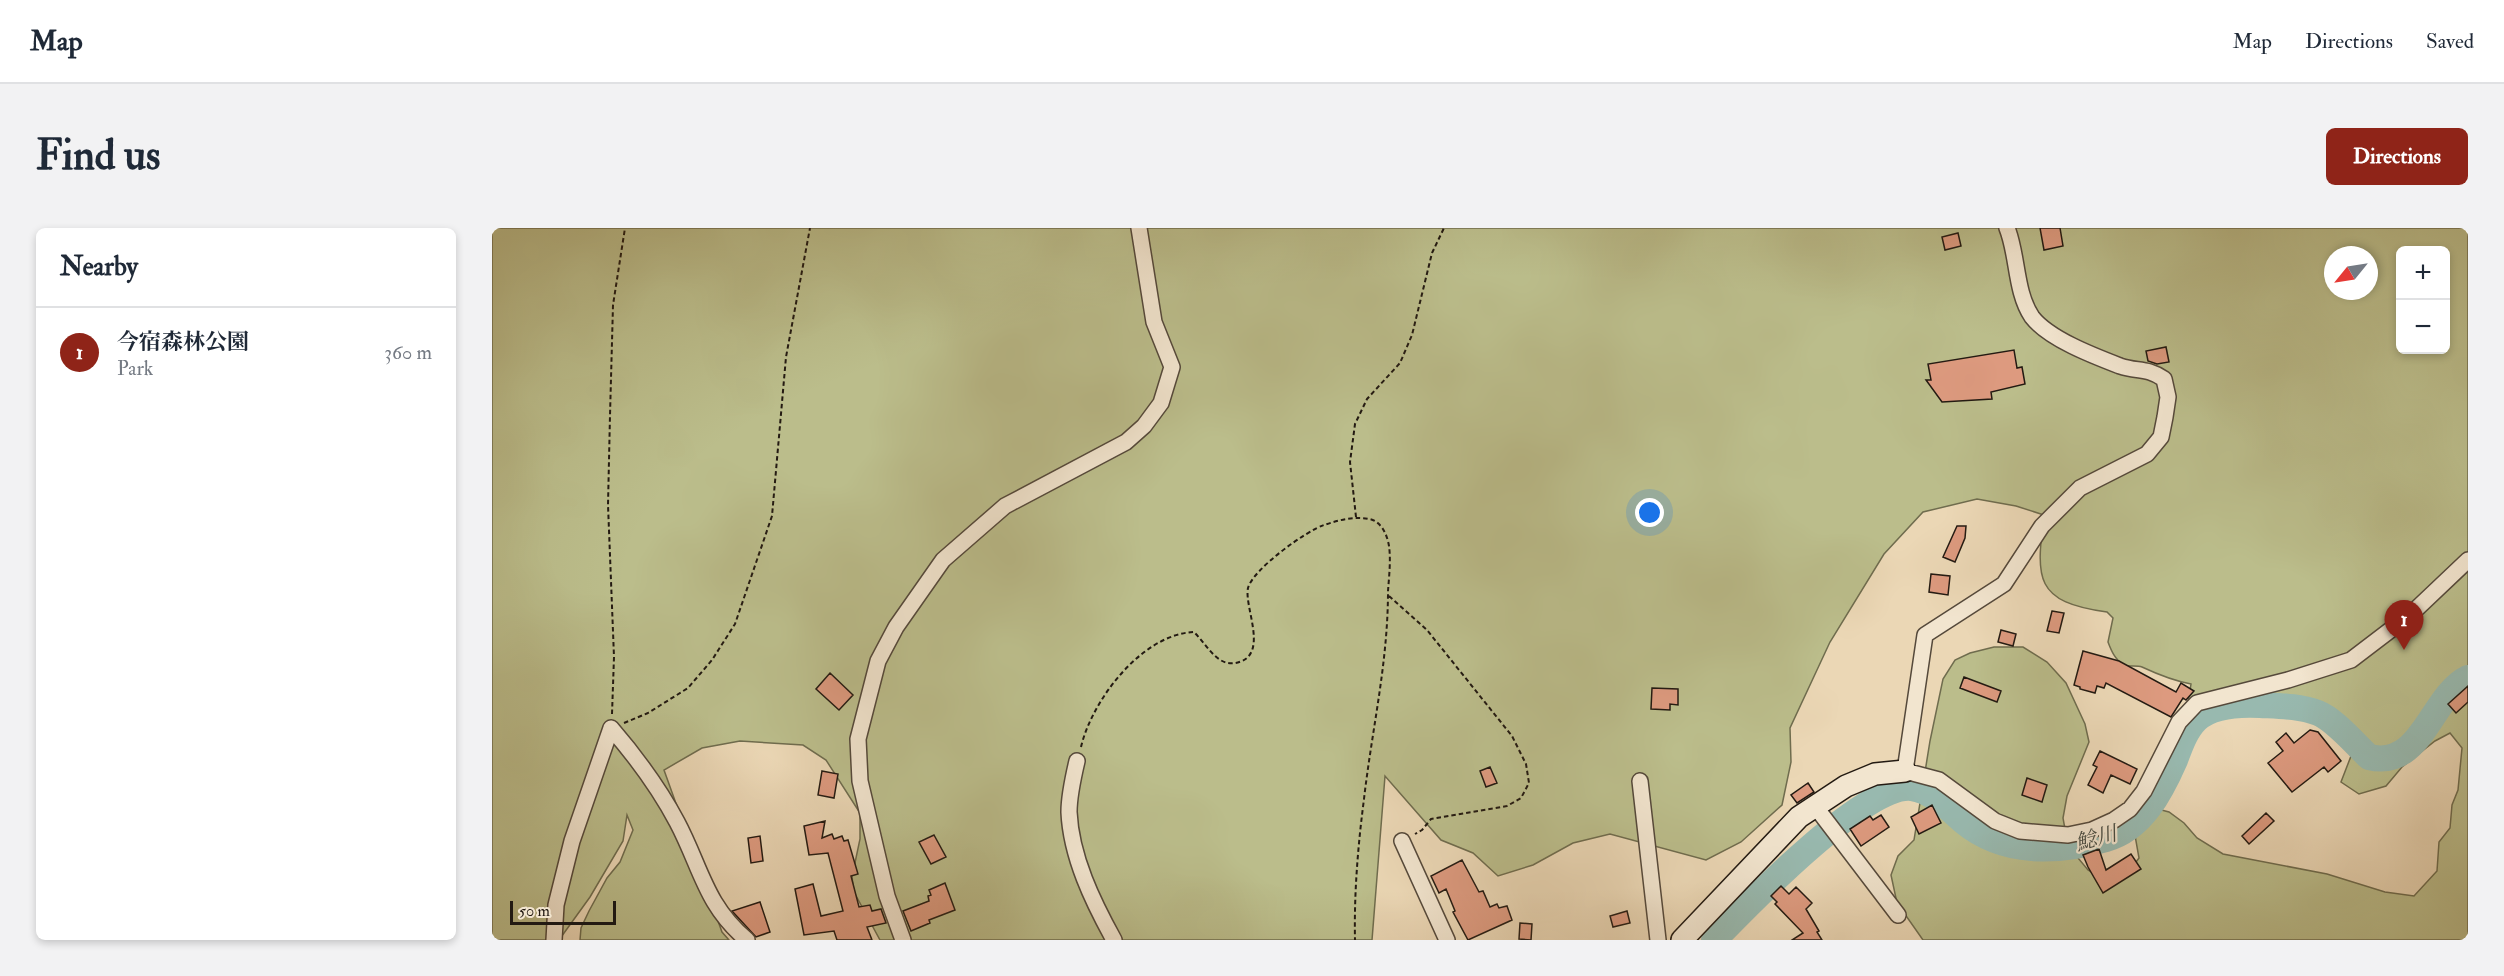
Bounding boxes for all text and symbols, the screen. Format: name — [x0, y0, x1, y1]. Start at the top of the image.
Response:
text: Map — [30, 24, 83, 59]
text: Map — [2232, 28, 2272, 55]
text: Directions — [2305, 28, 2393, 55]
text: Saved — [2426, 28, 2474, 55]
button: Directions — [2326, 128, 2468, 185]
text: Find us — [36, 130, 160, 182]
north arrow — [2324, 246, 2378, 300]
map controls — [2396, 246, 2450, 354]
button: + — [2396, 246, 2450, 300]
text: Nearby — [60, 251, 138, 283]
button: − — [2396, 300, 2450, 354]
text: 今宿森林公園 — [117, 328, 249, 356]
text: 1 — [76, 340, 83, 365]
text: 360 m — [384, 340, 432, 365]
text: Park — [117, 356, 153, 381]
your location — [1635, 498, 1664, 527]
pin: 1 — [2384, 600, 2424, 650]
water label: 鯰川 — [2072, 819, 2122, 857]
scale bar — [510, 898, 616, 926]
text: 50 m — [519, 901, 550, 921]

